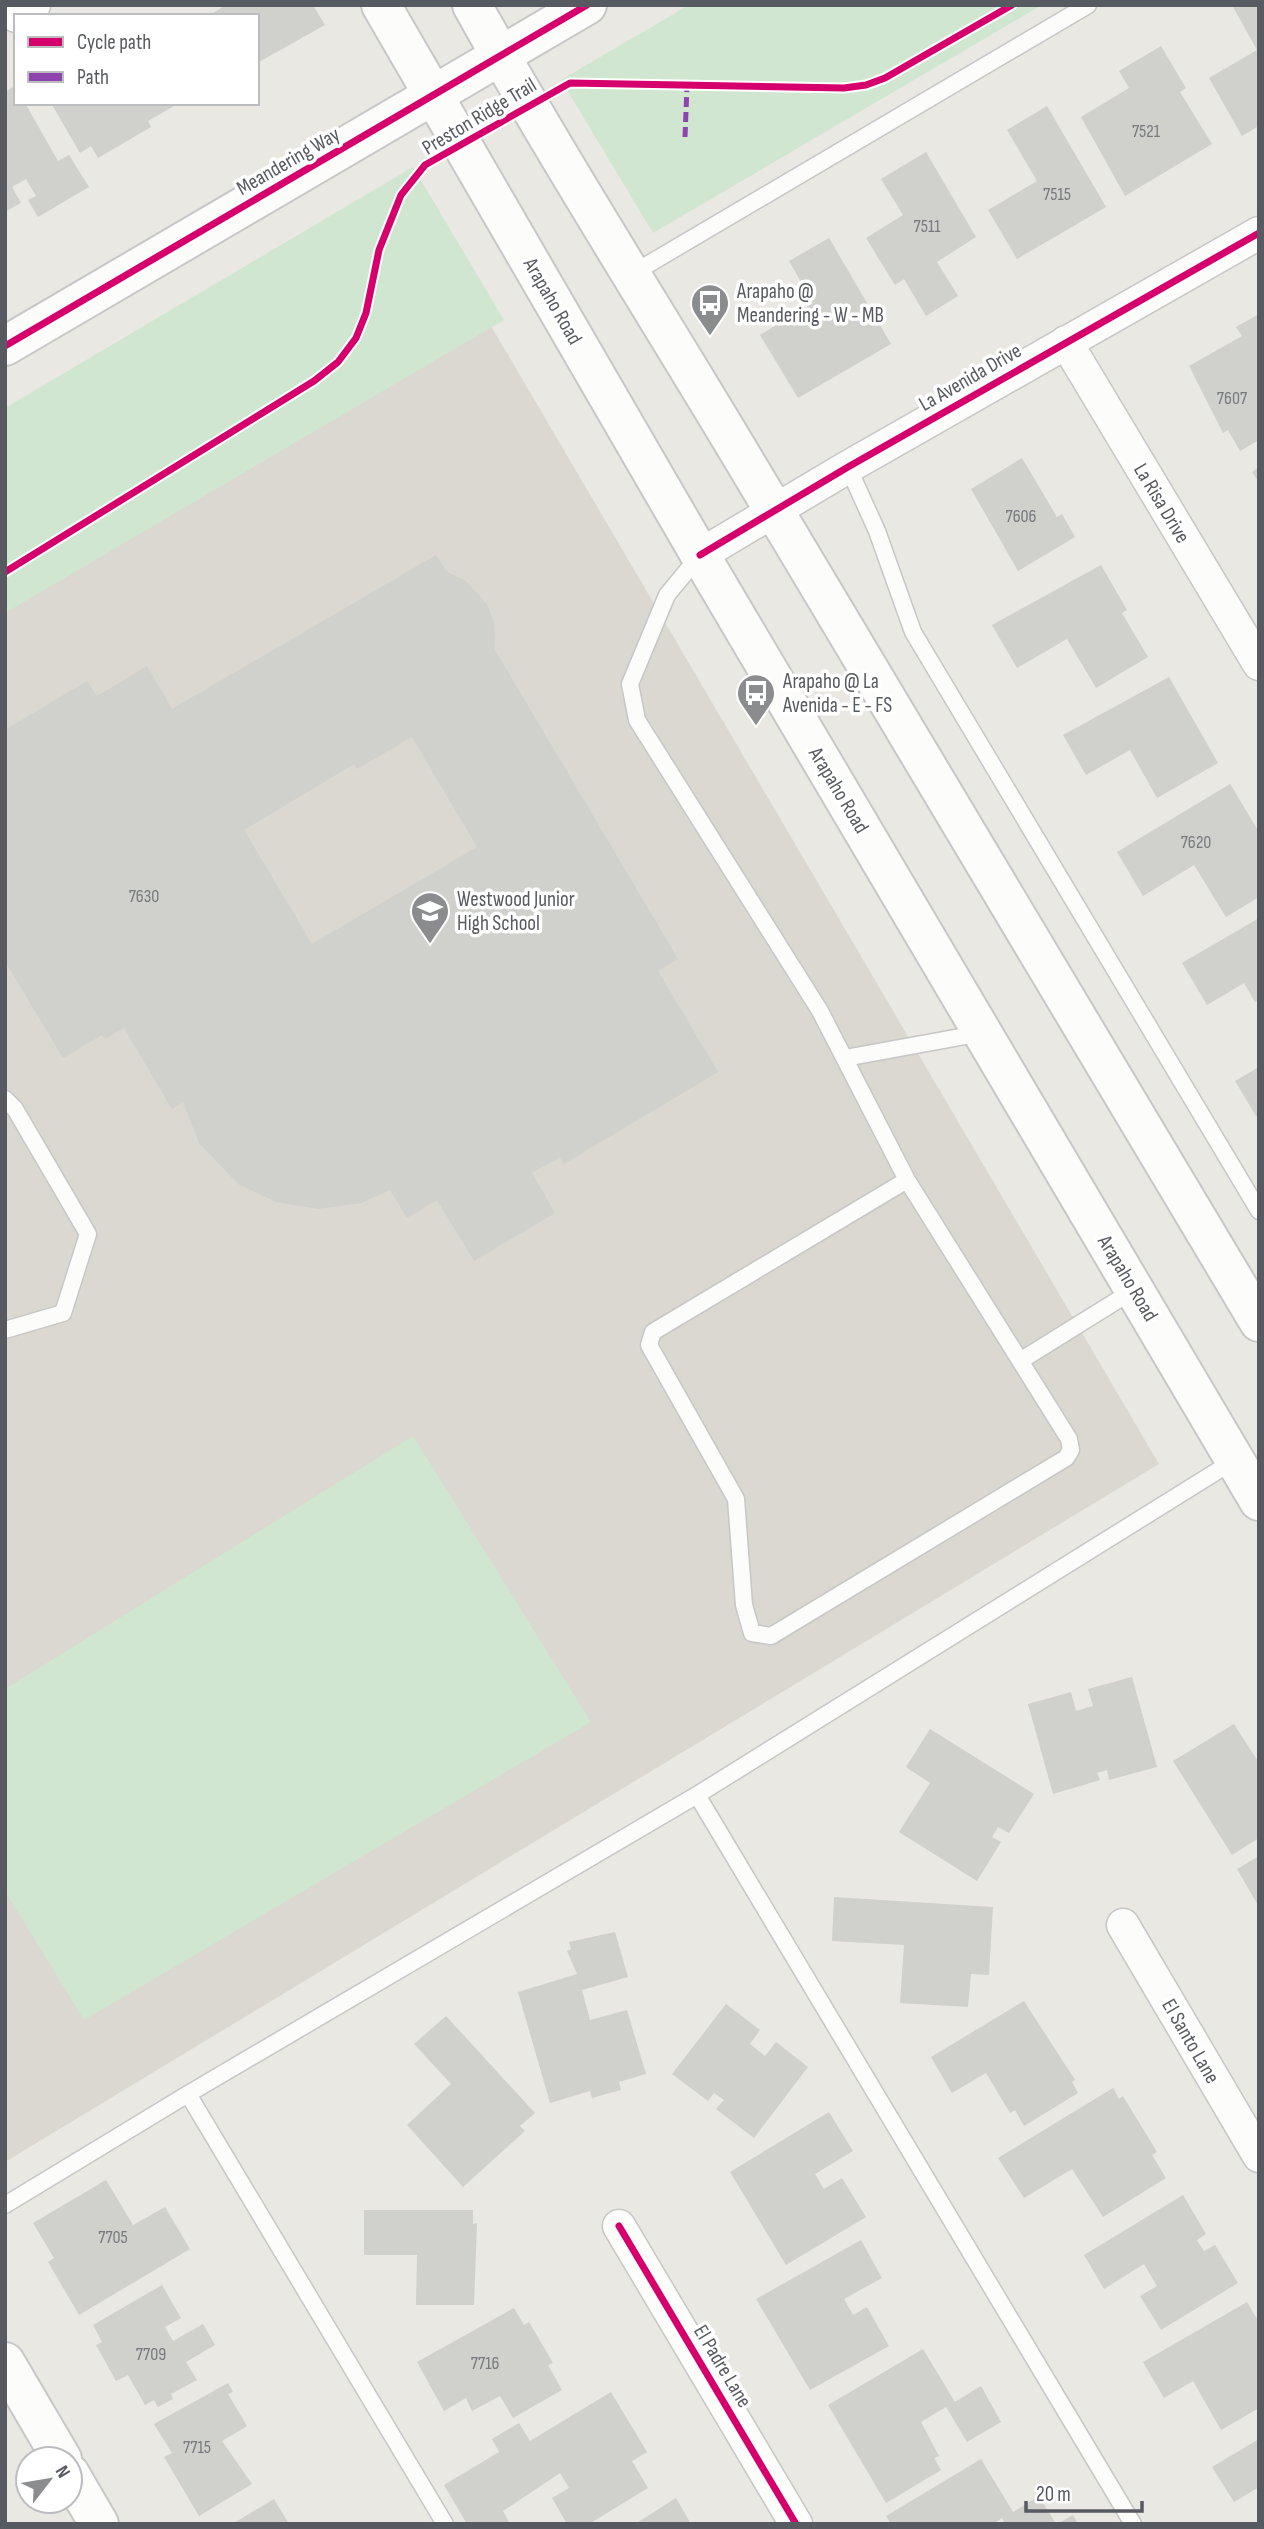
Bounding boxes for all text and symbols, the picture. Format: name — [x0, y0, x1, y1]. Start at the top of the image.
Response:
legend — [14, 14, 259, 105]
text: Cycle path — [77, 30, 151, 55]
text: Path — [77, 65, 109, 90]
street label: Preston Ridge Trail — [418, 73, 541, 160]
house number: 7521 — [1132, 121, 1161, 142]
street label: Meandering Way — [232, 122, 344, 201]
house number: 7515 — [1043, 184, 1071, 205]
house number: 7511 — [913, 216, 941, 237]
street label: Arapaho Road — [517, 253, 587, 349]
place label: Arapaho @ Meandering - W - MB — [736, 279, 884, 328]
bus stop icon: Arapaho @ Meandering - W - MB — [689, 282, 731, 337]
street label: La Avenida Drive — [915, 338, 1026, 417]
house number: 7607 — [1217, 388, 1248, 409]
street label: La Risa Drive — [1128, 459, 1195, 548]
house number: 7606 — [1006, 506, 1037, 527]
place label: Arapaho @ La Avenida - E - FS — [782, 669, 892, 718]
bus stop icon: Arapaho @ La Avenida - E - FS — [735, 672, 777, 727]
street label: Arapaho Road — [803, 742, 874, 838]
house number: 7620 — [1181, 832, 1211, 853]
house number: 7630 — [129, 886, 159, 907]
place label: Westwood Junior High School — [457, 887, 575, 936]
school or university icon: Westwood Junior High School — [409, 890, 451, 945]
street label: Arapaho Road — [1092, 1230, 1163, 1326]
street label: El Santo Lane — [1156, 1994, 1225, 2088]
house number: 7705 — [98, 2227, 128, 2248]
street label: El Padre Lane — [688, 2320, 757, 2412]
house number: 7709 — [136, 2344, 166, 2365]
house number: 7716 — [471, 2353, 499, 2374]
house number: 7715 — [183, 2437, 211, 2458]
north arrow — [14, 2445, 84, 2515]
text: N — [50, 2462, 75, 2482]
scale bar — [1026, 2470, 1142, 2514]
text: 20 m — [1036, 2482, 1071, 2507]

